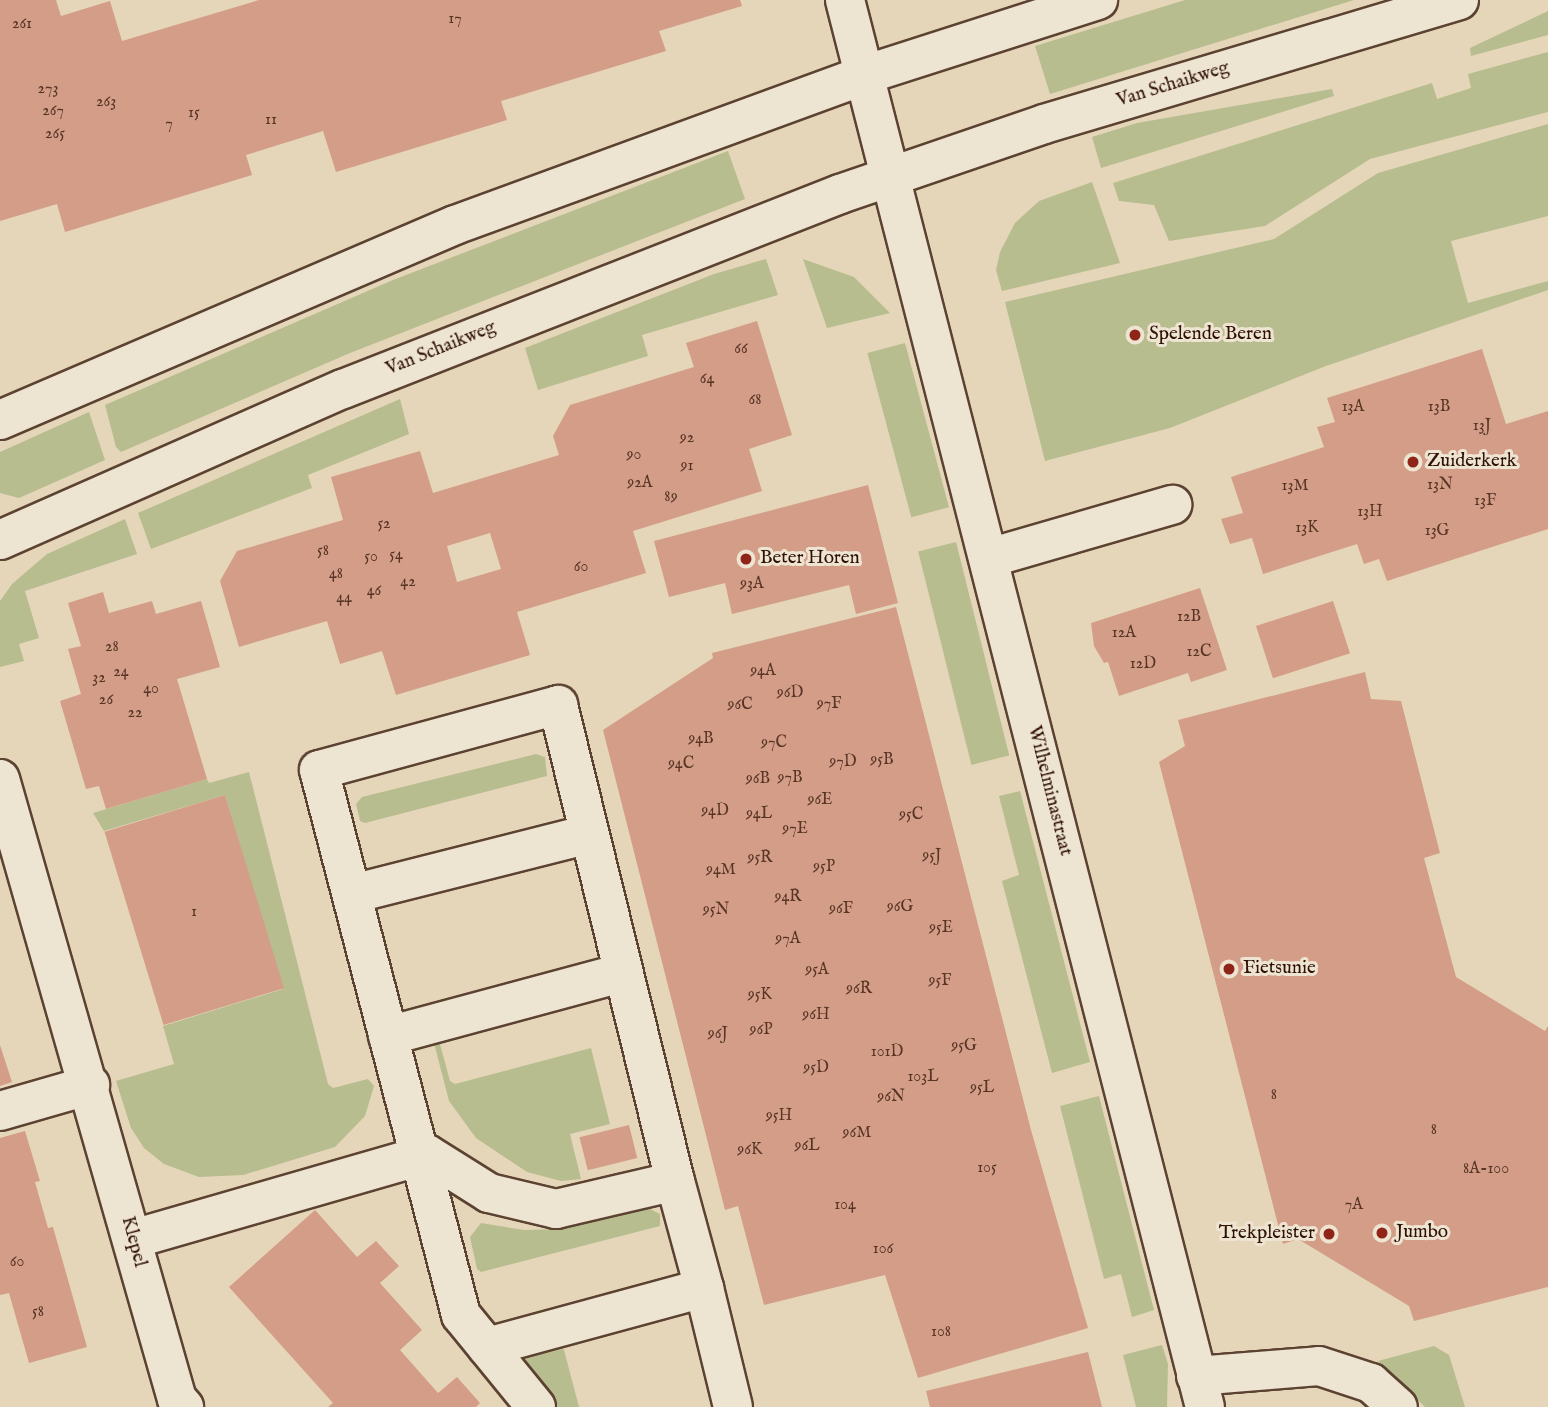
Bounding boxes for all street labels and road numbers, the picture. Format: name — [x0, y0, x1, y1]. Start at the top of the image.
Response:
street label: Van Schaikweg — [1114, 57, 1232, 113]
street label: Van Schaikweg — [383, 317, 499, 381]
street label: Wilhelminastraat — [1022, 723, 1076, 859]
street label: Klepel — [115, 1214, 151, 1270]

